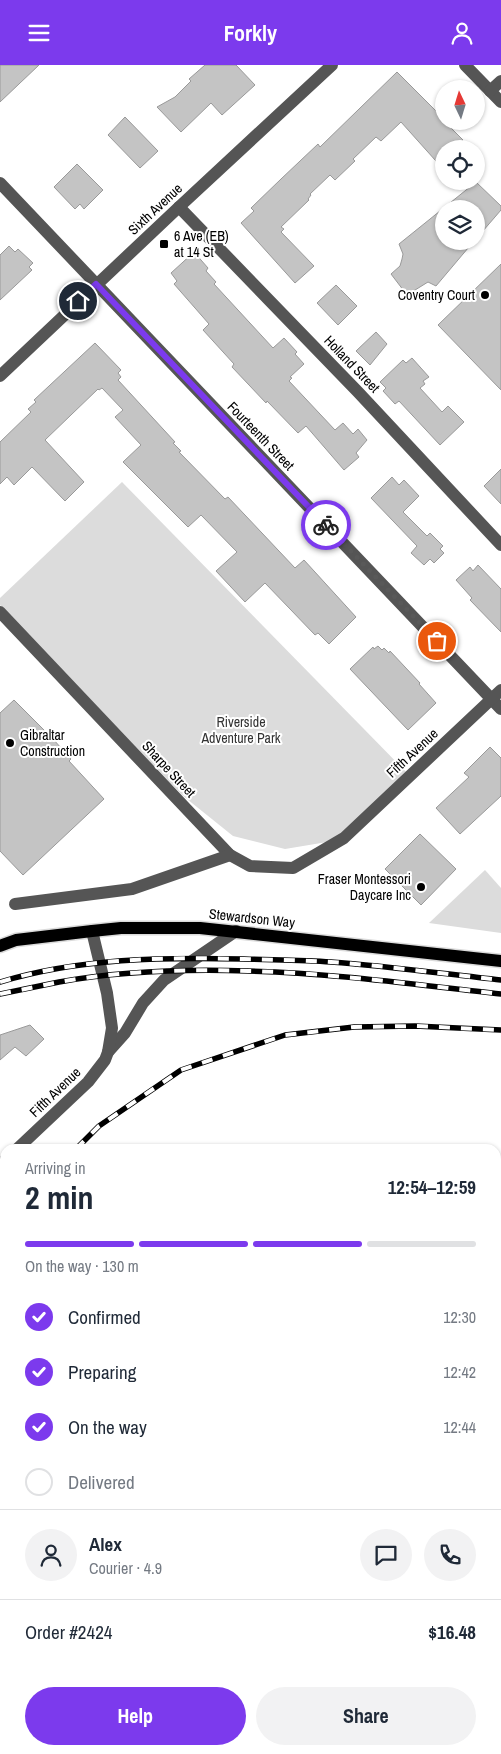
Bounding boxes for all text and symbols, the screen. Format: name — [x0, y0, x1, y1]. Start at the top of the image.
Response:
text: Forkly — [224, 18, 277, 48]
icon: menu — [25, 19, 53, 47]
icon: person — [448, 19, 476, 47]
north arrow — [435, 80, 485, 130]
map controls — [435, 80, 485, 250]
button: locate — [435, 140, 485, 190]
street label: Sixth Avenue — [124, 179, 186, 239]
button: layers — [435, 200, 485, 250]
place label: 6 Ave (EB) at 14 St — [174, 227, 229, 261]
marker: 6 Ave (EB) at 14 St — [158, 238, 170, 250]
pin — [57, 280, 99, 322]
place label: Coventry Court — [398, 286, 475, 304]
icon: home — [64, 287, 92, 315]
marker: Coventry Court — [479, 289, 491, 301]
street label: Holland Street — [320, 332, 384, 396]
street label: Fourteenth Street — [224, 398, 298, 474]
courier — [301, 500, 351, 550]
icon: bike — [312, 511, 340, 539]
pin — [416, 620, 458, 662]
icon: bag — [423, 627, 451, 655]
park label: Riverside Adventure Park — [200, 713, 281, 747]
street label: Fifth Avenue — [382, 724, 442, 782]
place label: Gibraltar Construction — [20, 726, 85, 760]
marker: Gibraltar Construction — [4, 737, 16, 749]
street label: Sharpe Street — [138, 737, 200, 801]
place label: Fraser Montessori Daycare Inc — [318, 870, 411, 904]
marker: Fraser Montessori Daycare Inc — [415, 881, 427, 893]
street label: Stewardson Way — [208, 905, 296, 931]
street label: Fifth Avenue — [26, 1063, 84, 1121]
text: Arriving in — [25, 1157, 86, 1179]
text: 12:54–12:59 — [388, 1174, 476, 1200]
text: 2 min — [25, 1176, 94, 1219]
text: On the way · 130 m — [25, 1255, 139, 1277]
icon: check — [25, 1303, 53, 1331]
text: Confirmed — [68, 1304, 141, 1330]
text: 12:30 — [443, 1306, 476, 1328]
icon: check — [25, 1358, 53, 1386]
text: Preparing — [68, 1359, 136, 1385]
text: 12:42 — [443, 1361, 476, 1383]
icon: check — [25, 1413, 53, 1441]
text: On the way — [68, 1414, 147, 1440]
text: 12:44 — [443, 1416, 476, 1438]
text: Delivered — [68, 1469, 135, 1495]
button: person — [25, 1529, 77, 1581]
button: chat — [360, 1529, 412, 1581]
button: phone — [424, 1529, 476, 1581]
text: Alex — [89, 1531, 122, 1557]
text: Courier · 4.9 — [89, 1557, 162, 1579]
text: Order #2424 — [25, 1619, 112, 1645]
text: $16.48 — [428, 1619, 476, 1645]
button: Help — [25, 1687, 246, 1745]
button: Share — [256, 1687, 476, 1745]

